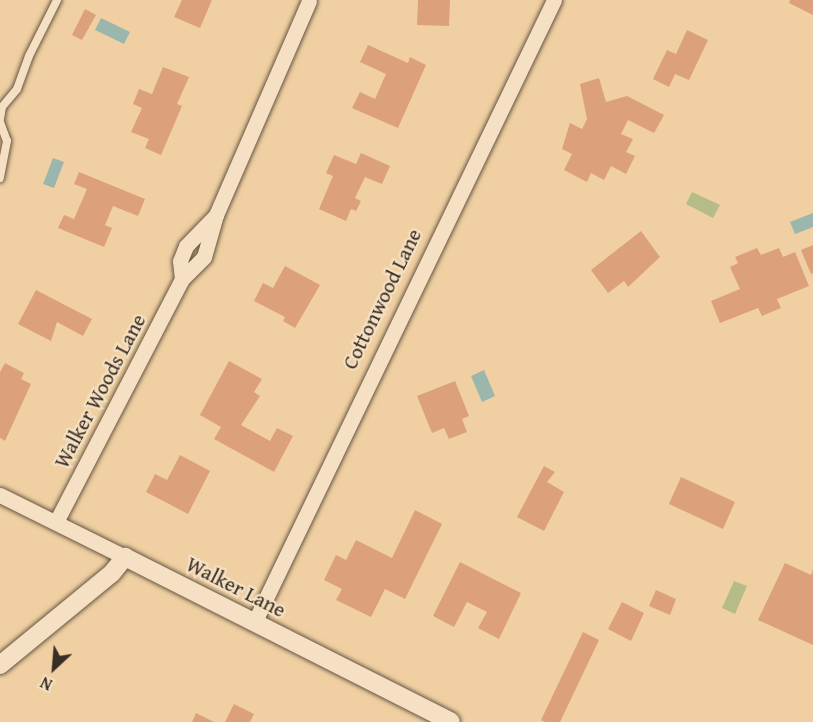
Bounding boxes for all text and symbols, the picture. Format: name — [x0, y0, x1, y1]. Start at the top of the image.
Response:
street label: Cottonwood Lane — [337, 225, 427, 373]
street label: Walker Woods Lane — [49, 310, 151, 472]
street label: Walker Lane — [182, 551, 290, 623]
north arrow — [24, 638, 84, 698]
text: N — [36, 671, 56, 697]

